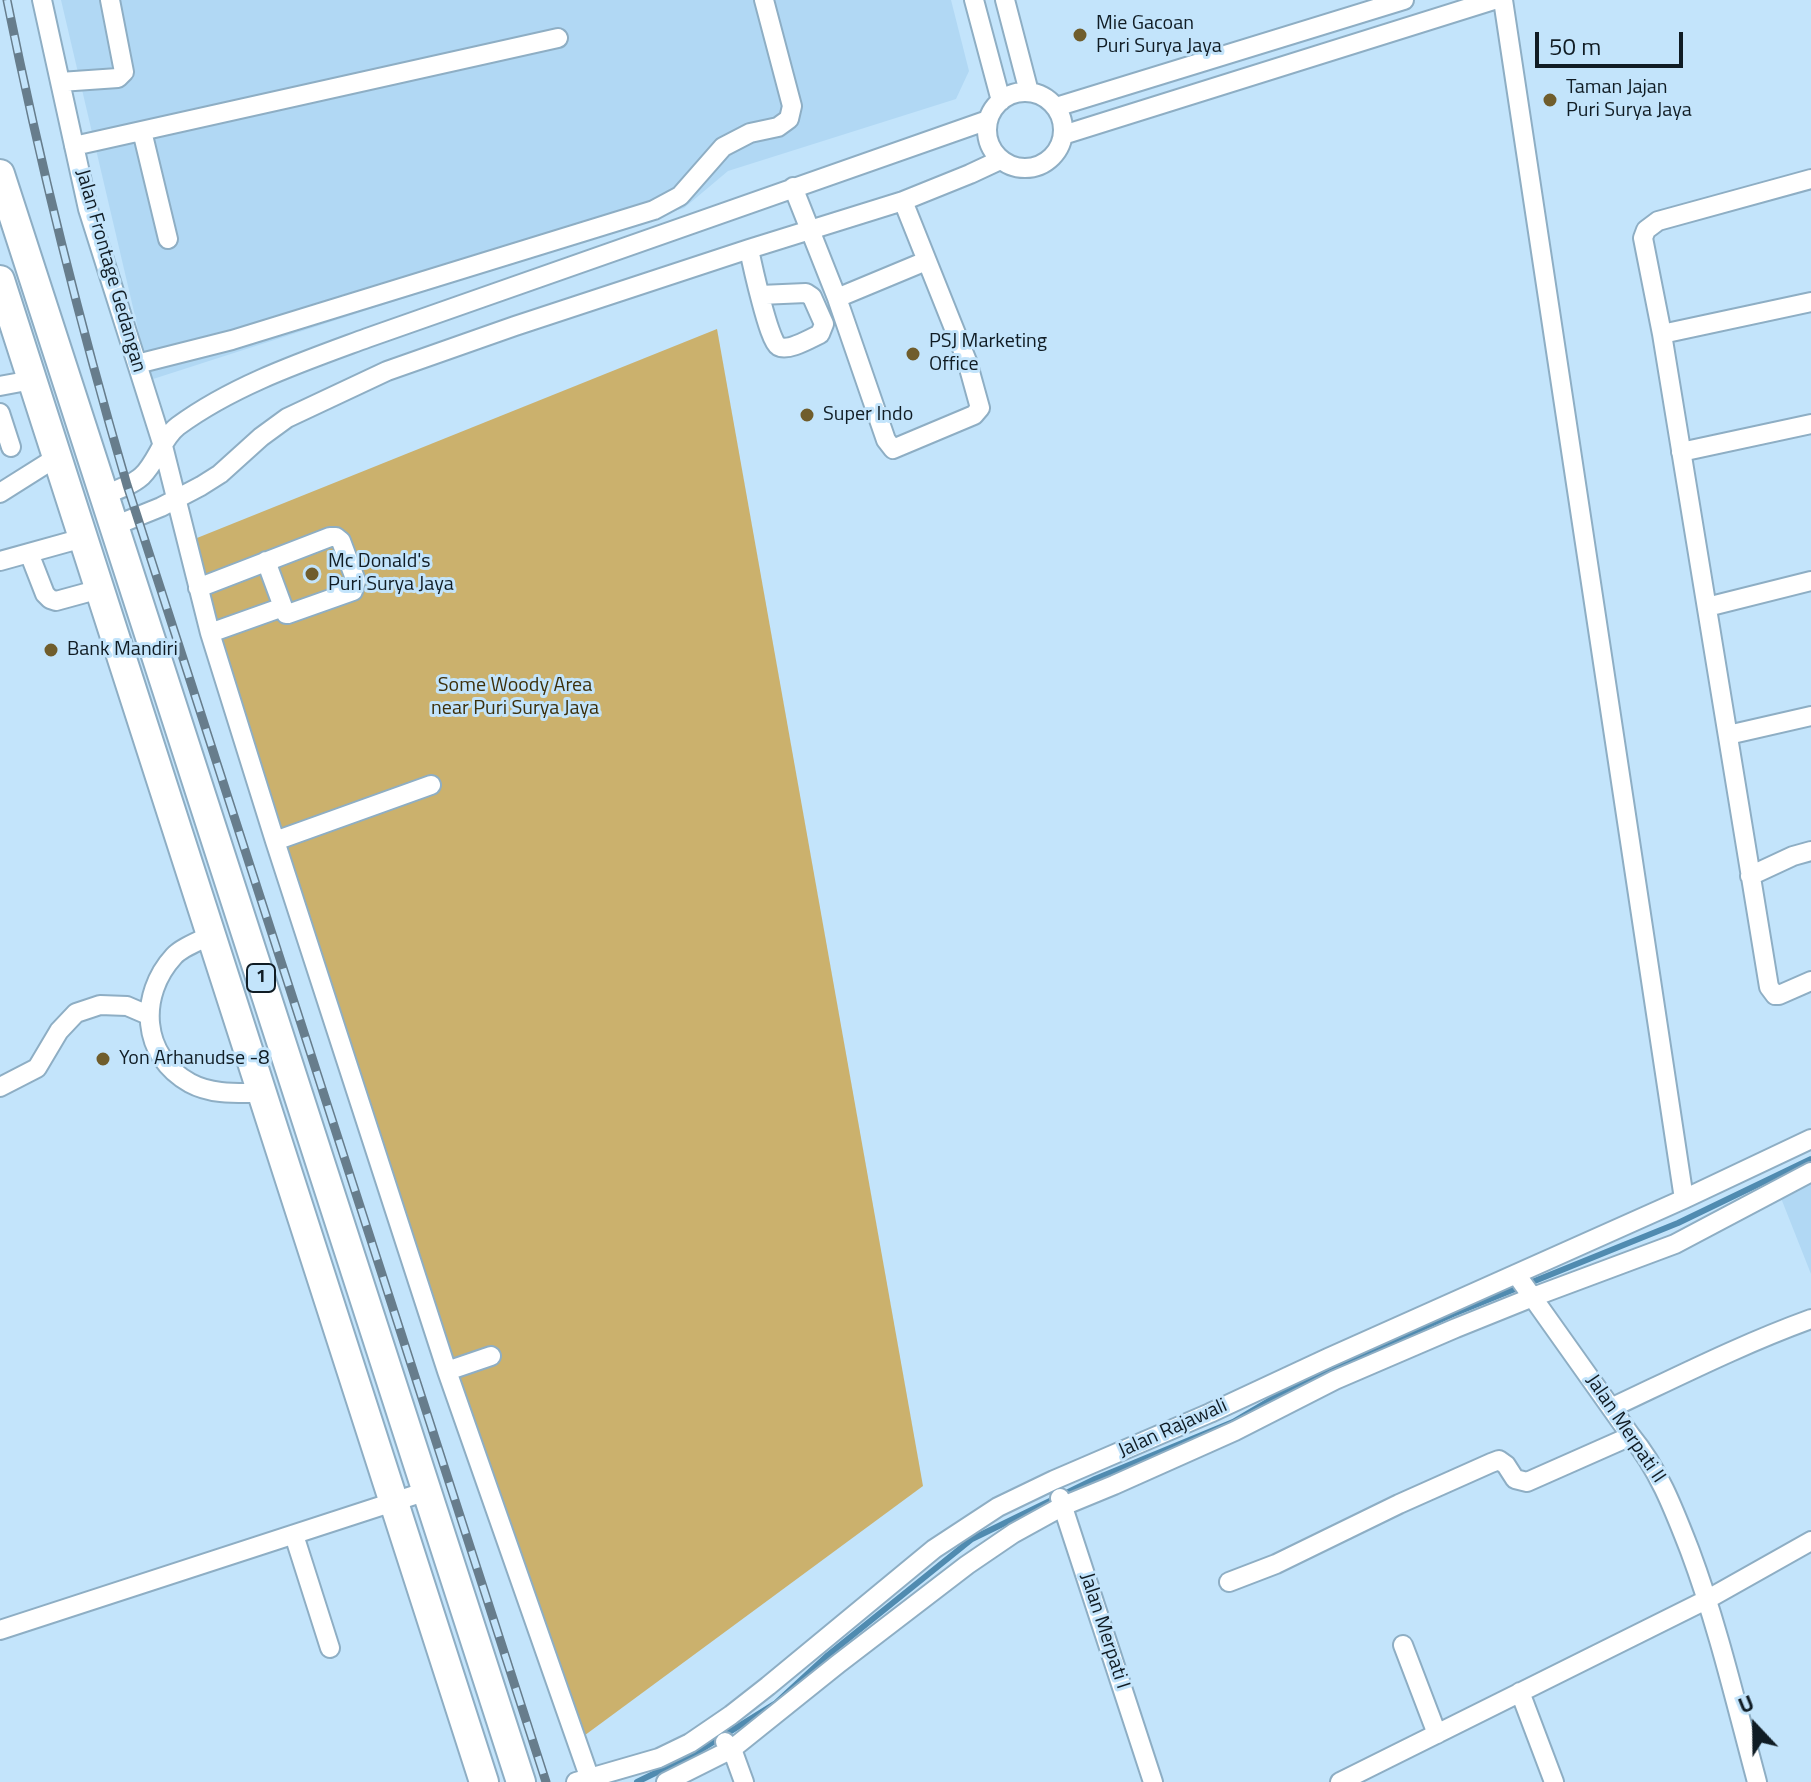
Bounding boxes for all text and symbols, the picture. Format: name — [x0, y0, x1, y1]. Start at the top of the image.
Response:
place label: Mie Gacoan Puri Surya Jaya — [1096, 12, 1222, 59]
scale bar — [1539, 16, 1687, 66]
marker: Mie Gacoan Puri Surya Jaya — [1071, 26, 1089, 44]
text: 50 m — [1549, 28, 1601, 64]
place label: Taman Jajan Puri Surya Jaya — [1566, 76, 1692, 123]
marker: Taman Jajan Puri Surya Jaya — [1541, 91, 1559, 109]
street label: Jalan Frontage Gedangan — [69, 167, 151, 375]
place label: PSJ Marketing Office — [929, 330, 1047, 377]
marker: PSJ Marketing Office — [904, 345, 922, 363]
place label: Super Indo — [823, 403, 913, 427]
marker: Super Indo — [798, 406, 816, 424]
place label: Mc Donald's Puri Surya Jaya — [328, 550, 454, 597]
marker: Mc Donald's Puri Surya Jaya — [303, 565, 321, 583]
place label: Bank Mandiri — [67, 638, 178, 662]
marker: Bank Mandiri — [42, 641, 60, 659]
park label: Some Woody Area near Puri Surya Jaya — [431, 674, 599, 721]
road number: 1 — [247, 964, 275, 992]
place label: Yon Arhanudse -8 — [119, 1047, 269, 1071]
marker: Yon Arhanudse -8 — [94, 1050, 112, 1068]
street label: Jalan Merpati II — [1580, 1370, 1670, 1488]
street label: Jalan Rajawali — [1115, 1394, 1231, 1464]
street label: Jalan Merpati I — [1074, 1570, 1134, 1692]
text: U — [1733, 1685, 1759, 1722]
north arrow — [1715, 1686, 1795, 1766]

